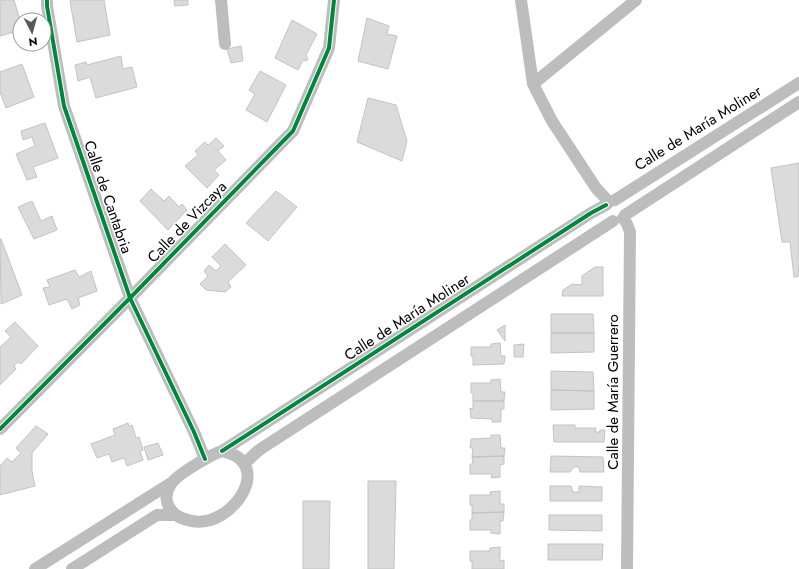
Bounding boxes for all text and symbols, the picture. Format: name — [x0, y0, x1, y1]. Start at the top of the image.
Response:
north arrow — [12, 12, 52, 52]
text: N — [28, 34, 38, 50]
street label: Calle de María Moliner — [630, 80, 766, 176]
street label: Calle de Cantabria — [78, 137, 138, 257]
street label: Calle de Vizcaya — [142, 176, 232, 268]
street label: Calle de María Moliner — [340, 268, 475, 366]
street label: Calle de María Guerrero — [602, 314, 624, 470]

